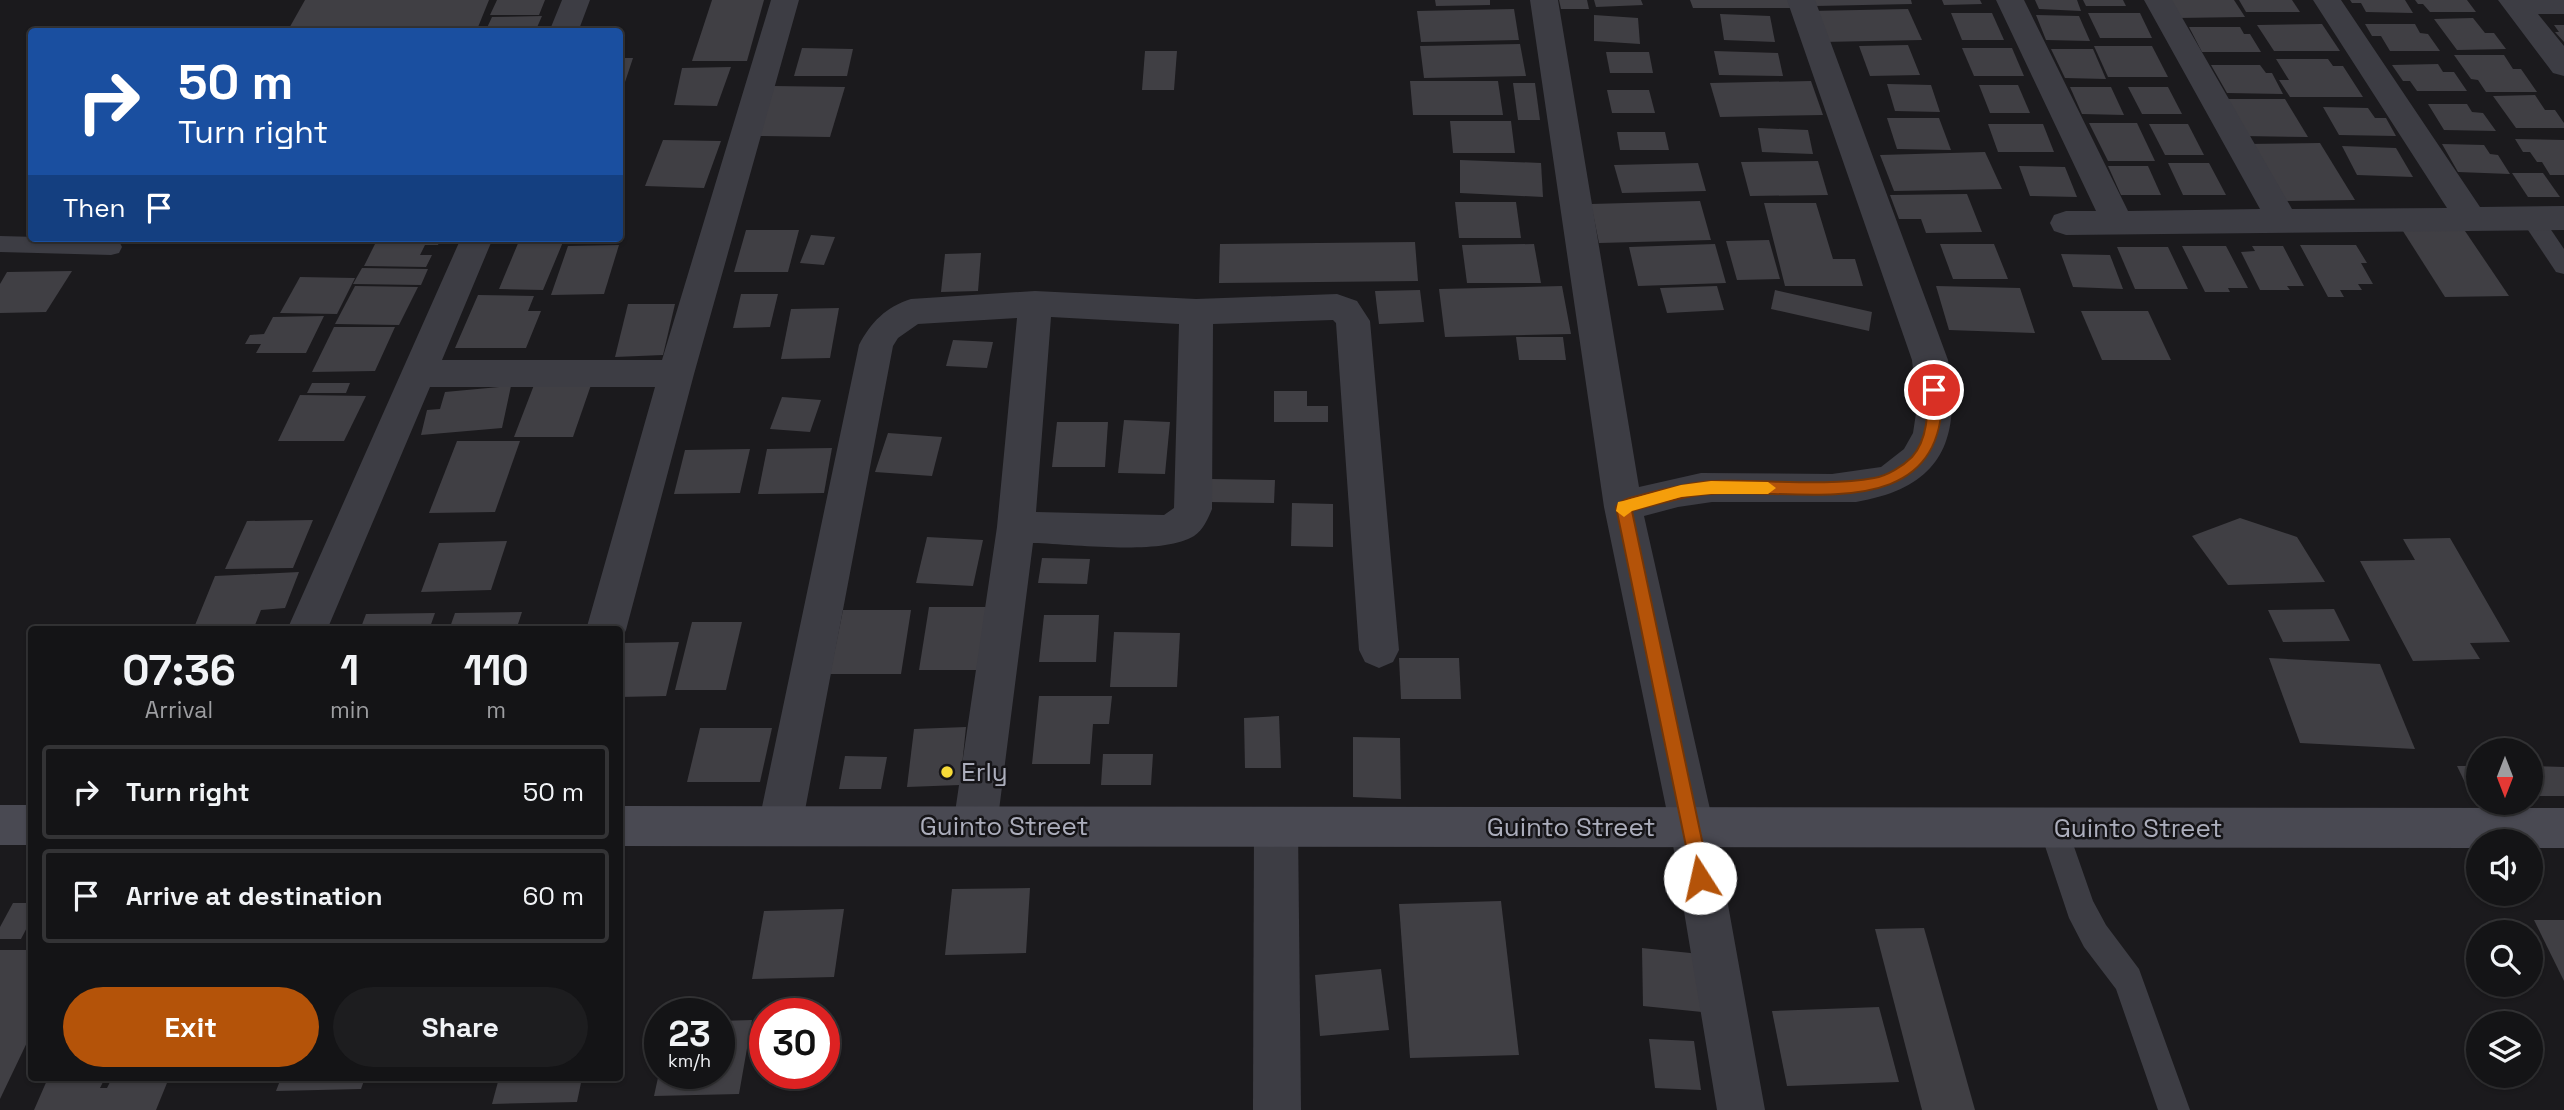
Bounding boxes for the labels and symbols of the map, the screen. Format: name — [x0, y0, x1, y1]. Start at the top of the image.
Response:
pin — [1904, 360, 1964, 420]
north arrow — [2466, 738, 2543, 816]
place label: Erly — [961, 755, 1008, 789]
marker: Erly — [939, 764, 955, 780]
street label: Guinto Street — [920, 809, 1088, 843]
street label: Guinto Street — [1487, 810, 1655, 844]
street label: Guinto Street — [2054, 811, 2222, 845]
position arrow — [1663, 841, 1737, 915]
speed limit sign: 30 — [749, 998, 840, 1089]

